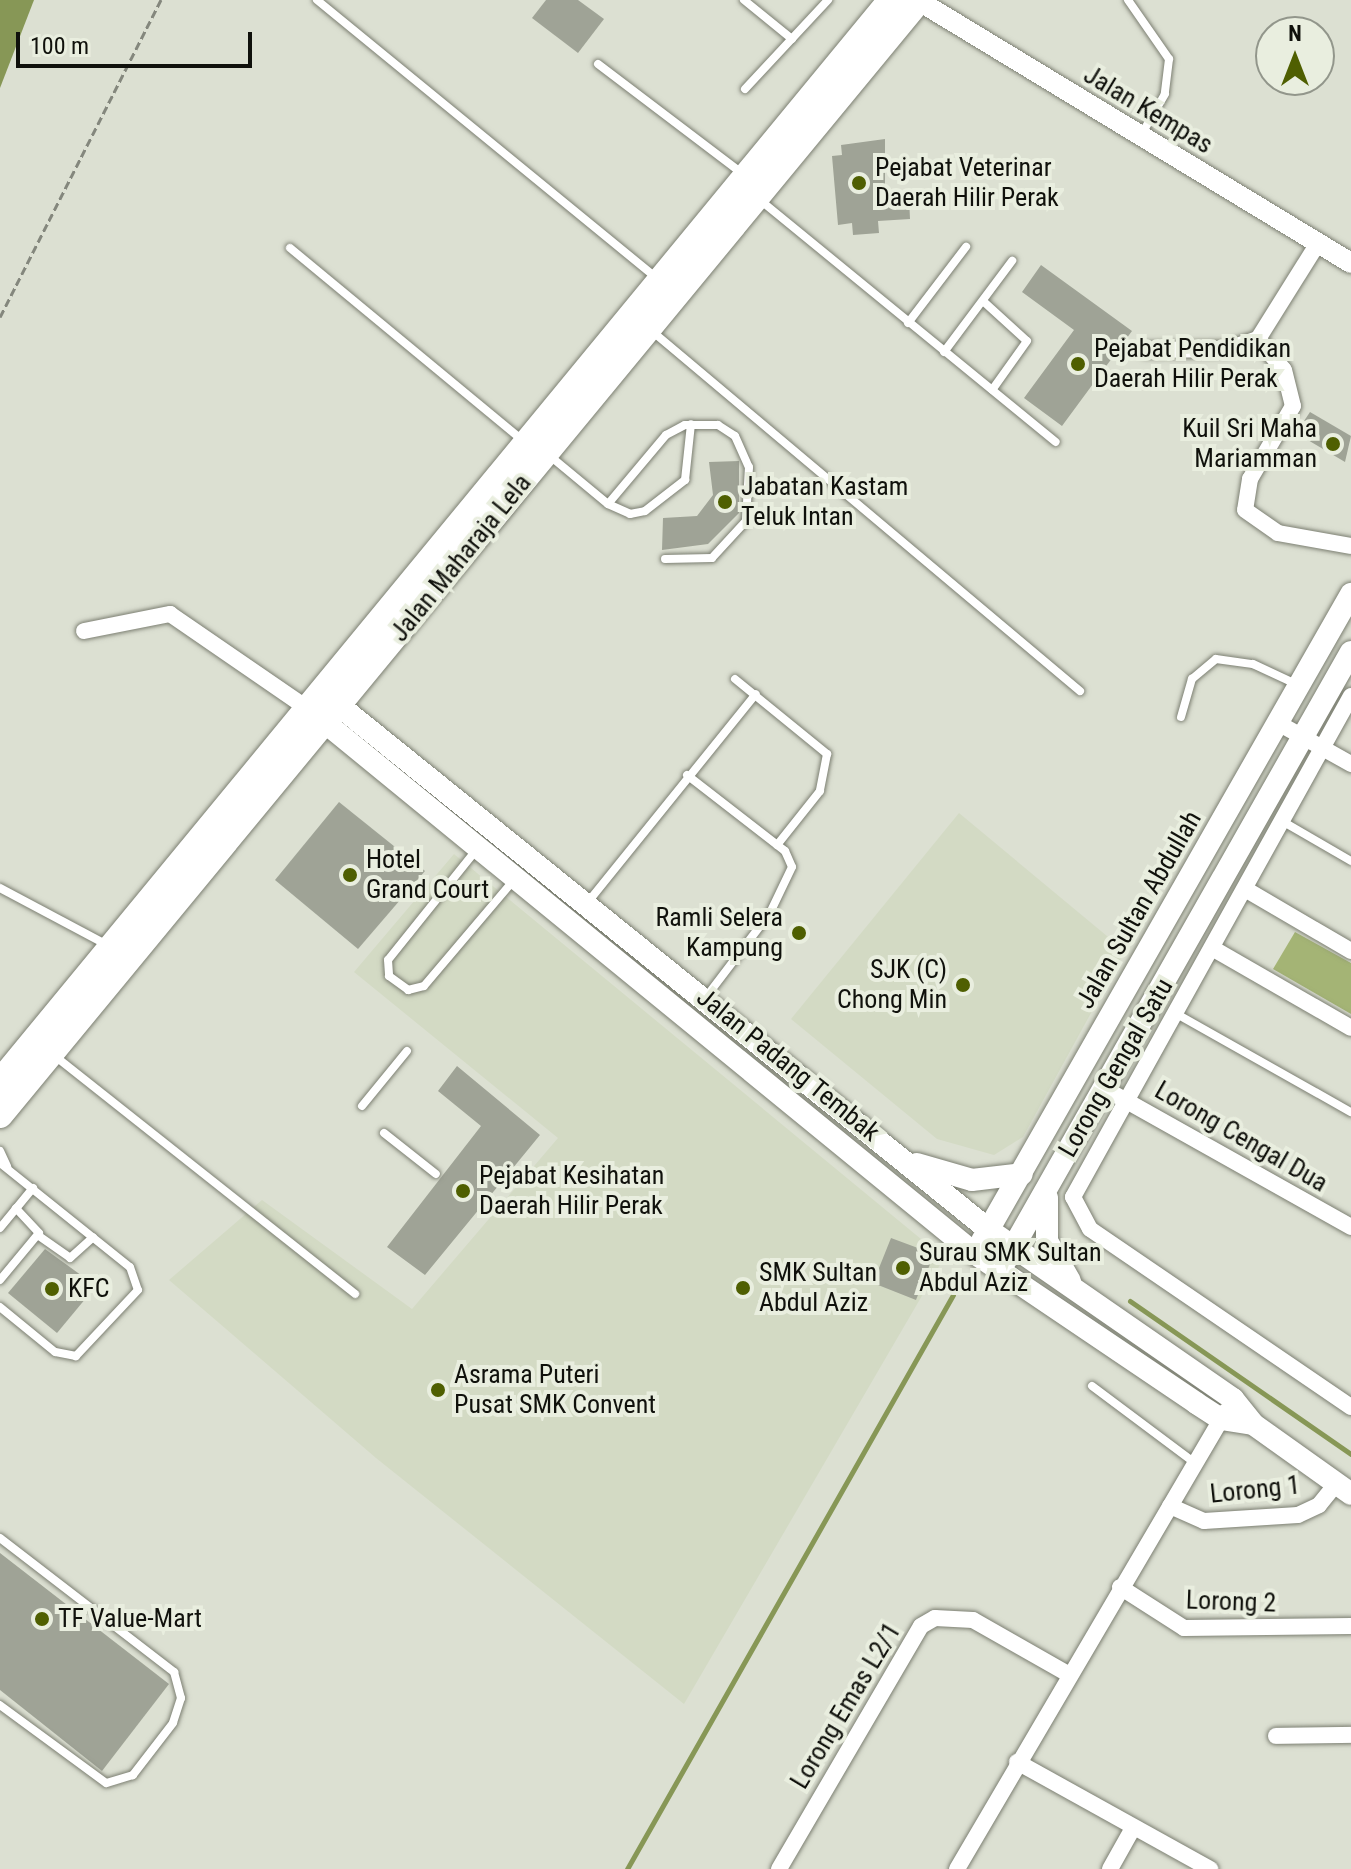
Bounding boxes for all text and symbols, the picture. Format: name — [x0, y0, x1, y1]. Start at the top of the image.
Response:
scale bar — [20, 16, 256, 66]
north arrow — [1255, 16, 1335, 96]
text: N — [1288, 21, 1302, 46]
text: 100 m — [30, 32, 89, 60]
street label: Jalan Kempas — [1078, 59, 1218, 161]
place label: Pejabat Veterinar Daerah Hilir Perak — [875, 152, 1059, 214]
marker: Pejabat Veterinar Daerah Hilir Perak — [850, 174, 868, 192]
place label: Pejabat Pendidikan Daerah Hilir Perak — [1094, 333, 1291, 394]
marker: Pejabat Pendidikan Daerah Hilir Perak — [1069, 355, 1087, 373]
place label: Kuil Sri Maha Mariamman — [1182, 413, 1317, 474]
marker: Kuil Sri Maha Mariamman — [1324, 435, 1342, 453]
street label: Jalan Maharaja Lela — [384, 468, 538, 648]
place label: Jabatan Kastam Teluk Intan — [741, 471, 908, 532]
marker: Jabatan Kastam Teluk Intan — [716, 493, 734, 511]
street label: Jalan Sultan Abdullah — [1070, 806, 1208, 1014]
place label: Hotel Grand Court — [366, 844, 489, 906]
marker: Hotel Grand Court — [341, 866, 359, 884]
place label: Ramli Selera Kampung — [656, 902, 783, 964]
marker: Ramli Selera Kampung — [790, 924, 808, 942]
place label: SJK (C) Chong Min — [837, 954, 947, 1016]
street label: Lorong Gengal Satu — [1052, 973, 1180, 1163]
marker: SJK (C) Chong Min — [954, 976, 972, 994]
street label: Jalan Padang Tembak — [690, 982, 886, 1148]
street label: Lorong Cengal Dua — [1149, 1075, 1333, 1199]
place label: Pejabat Kesihatan Daerah Hilir Perak — [479, 1160, 664, 1222]
marker: Pejabat Kesihatan Daerah Hilir Perak — [454, 1182, 472, 1200]
place label: Surau SMK Sultan Abdul Aziz — [919, 1237, 1101, 1298]
place label: SMK Sultan Abdul Aziz — [759, 1257, 877, 1318]
marker: Surau SMK Sultan Abdul Aziz — [894, 1259, 912, 1277]
place label: KFC — [68, 1273, 109, 1305]
marker: SMK Sultan Abdul Aziz — [734, 1279, 752, 1297]
marker: KFC — [43, 1280, 61, 1298]
place label: Asrama Puteri Pusat SMK Convent — [454, 1359, 656, 1420]
marker: Asrama Puteri Pusat SMK Convent — [429, 1381, 447, 1399]
street label: Lorong 1 — [1208, 1470, 1302, 1510]
street label: Lorong 2 — [1185, 1585, 1277, 1619]
place label: TF Value-Mart — [58, 1603, 202, 1635]
marker: TF Value-Mart — [33, 1610, 51, 1628]
street label: Lorong Emas L2/1 — [784, 1617, 908, 1795]

